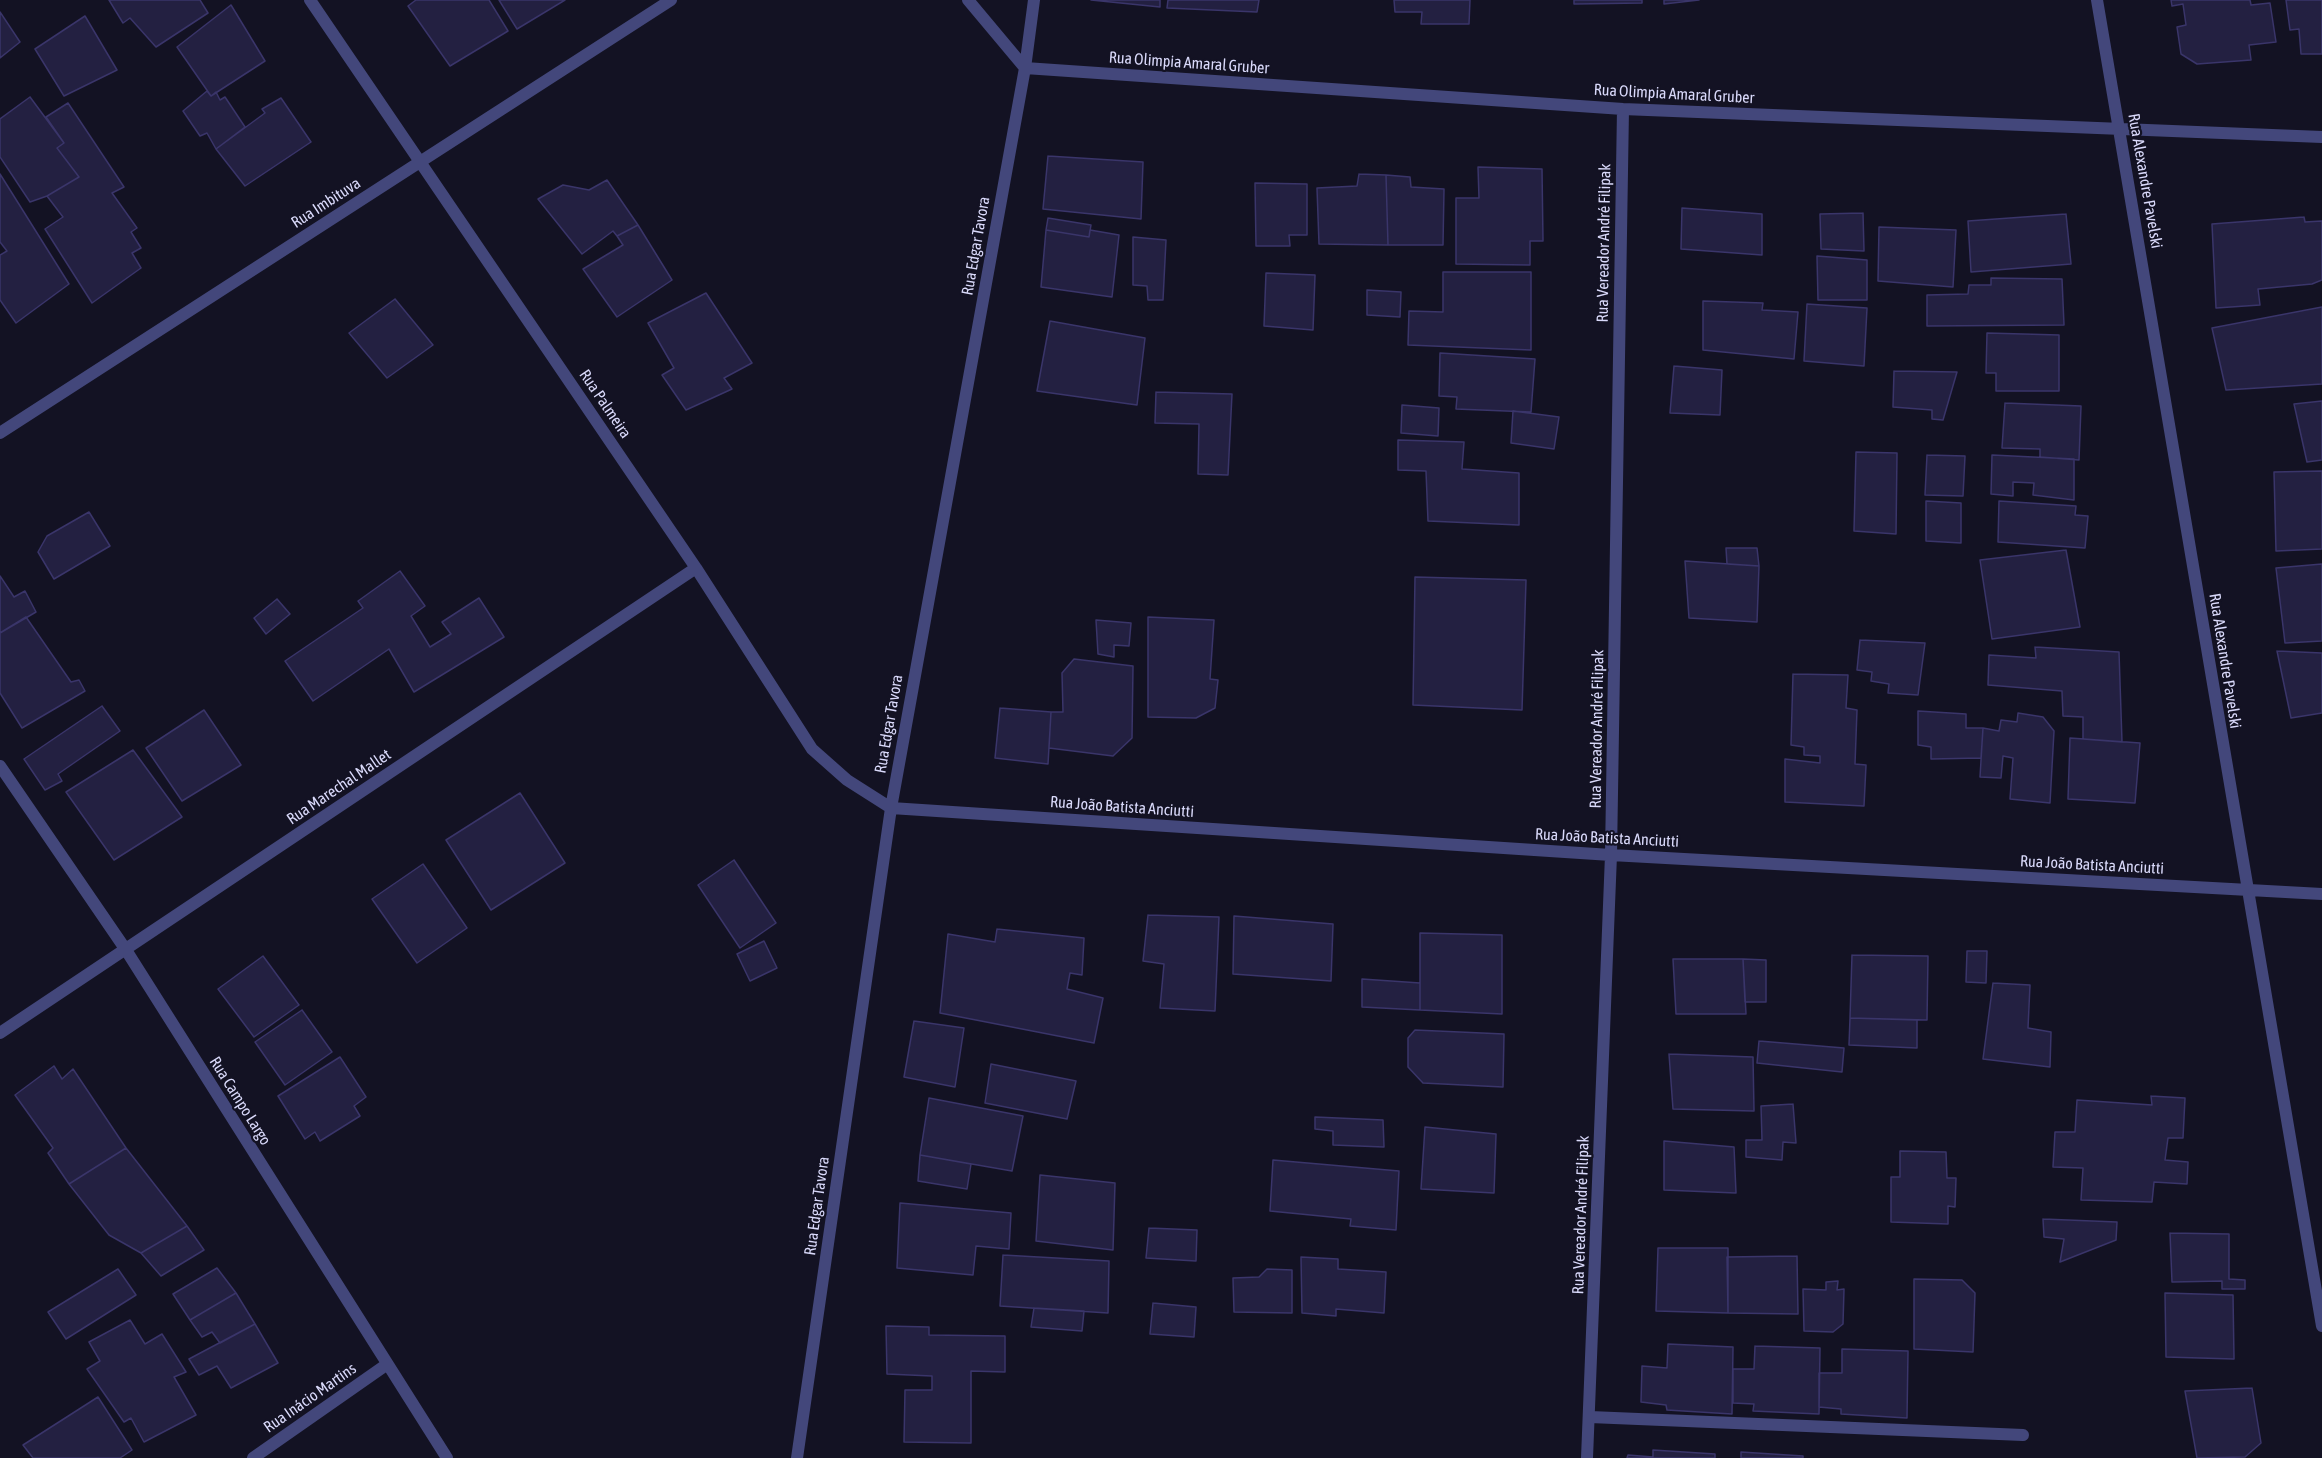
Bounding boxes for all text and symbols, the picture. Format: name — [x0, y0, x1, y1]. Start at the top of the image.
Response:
street label: Rua Olimpia Amaral Gruber — [1108, 48, 1270, 78]
street label: Rua Olimpia Amaral Gruber — [1593, 80, 1755, 108]
street label: Rua Alexandre Pavelski — [2124, 112, 2166, 250]
street label: Rua Vereador André Filipak — [1593, 163, 1615, 323]
street label: Rua Imbituva — [288, 174, 364, 232]
street label: Rua Edgar Tavora — [958, 195, 994, 297]
street label: Rua Palmeira — [575, 366, 635, 442]
street label: Rua Alexandre Pavelski — [2205, 592, 2245, 730]
street label: Rua Vereador André Filipak — [1586, 649, 1608, 809]
street label: Rua Edgar Tavora — [871, 673, 907, 775]
street label: Rua Marechal Mallet — [283, 745, 395, 829]
street label: Rua João Batista Anciutti — [1049, 792, 1195, 822]
street label: Rua João Batista Anciutti — [1535, 825, 1679, 851]
street label: Rua João Batista Anciutti — [2020, 852, 2164, 878]
street label: Rua Campo Largo — [205, 1053, 275, 1149]
street label: Rua Vereador André Filipak — [1569, 1135, 1593, 1295]
street label: Rua Edgar Tavora — [801, 1155, 833, 1257]
street label: Rua Inácio Martins — [260, 1359, 360, 1437]

